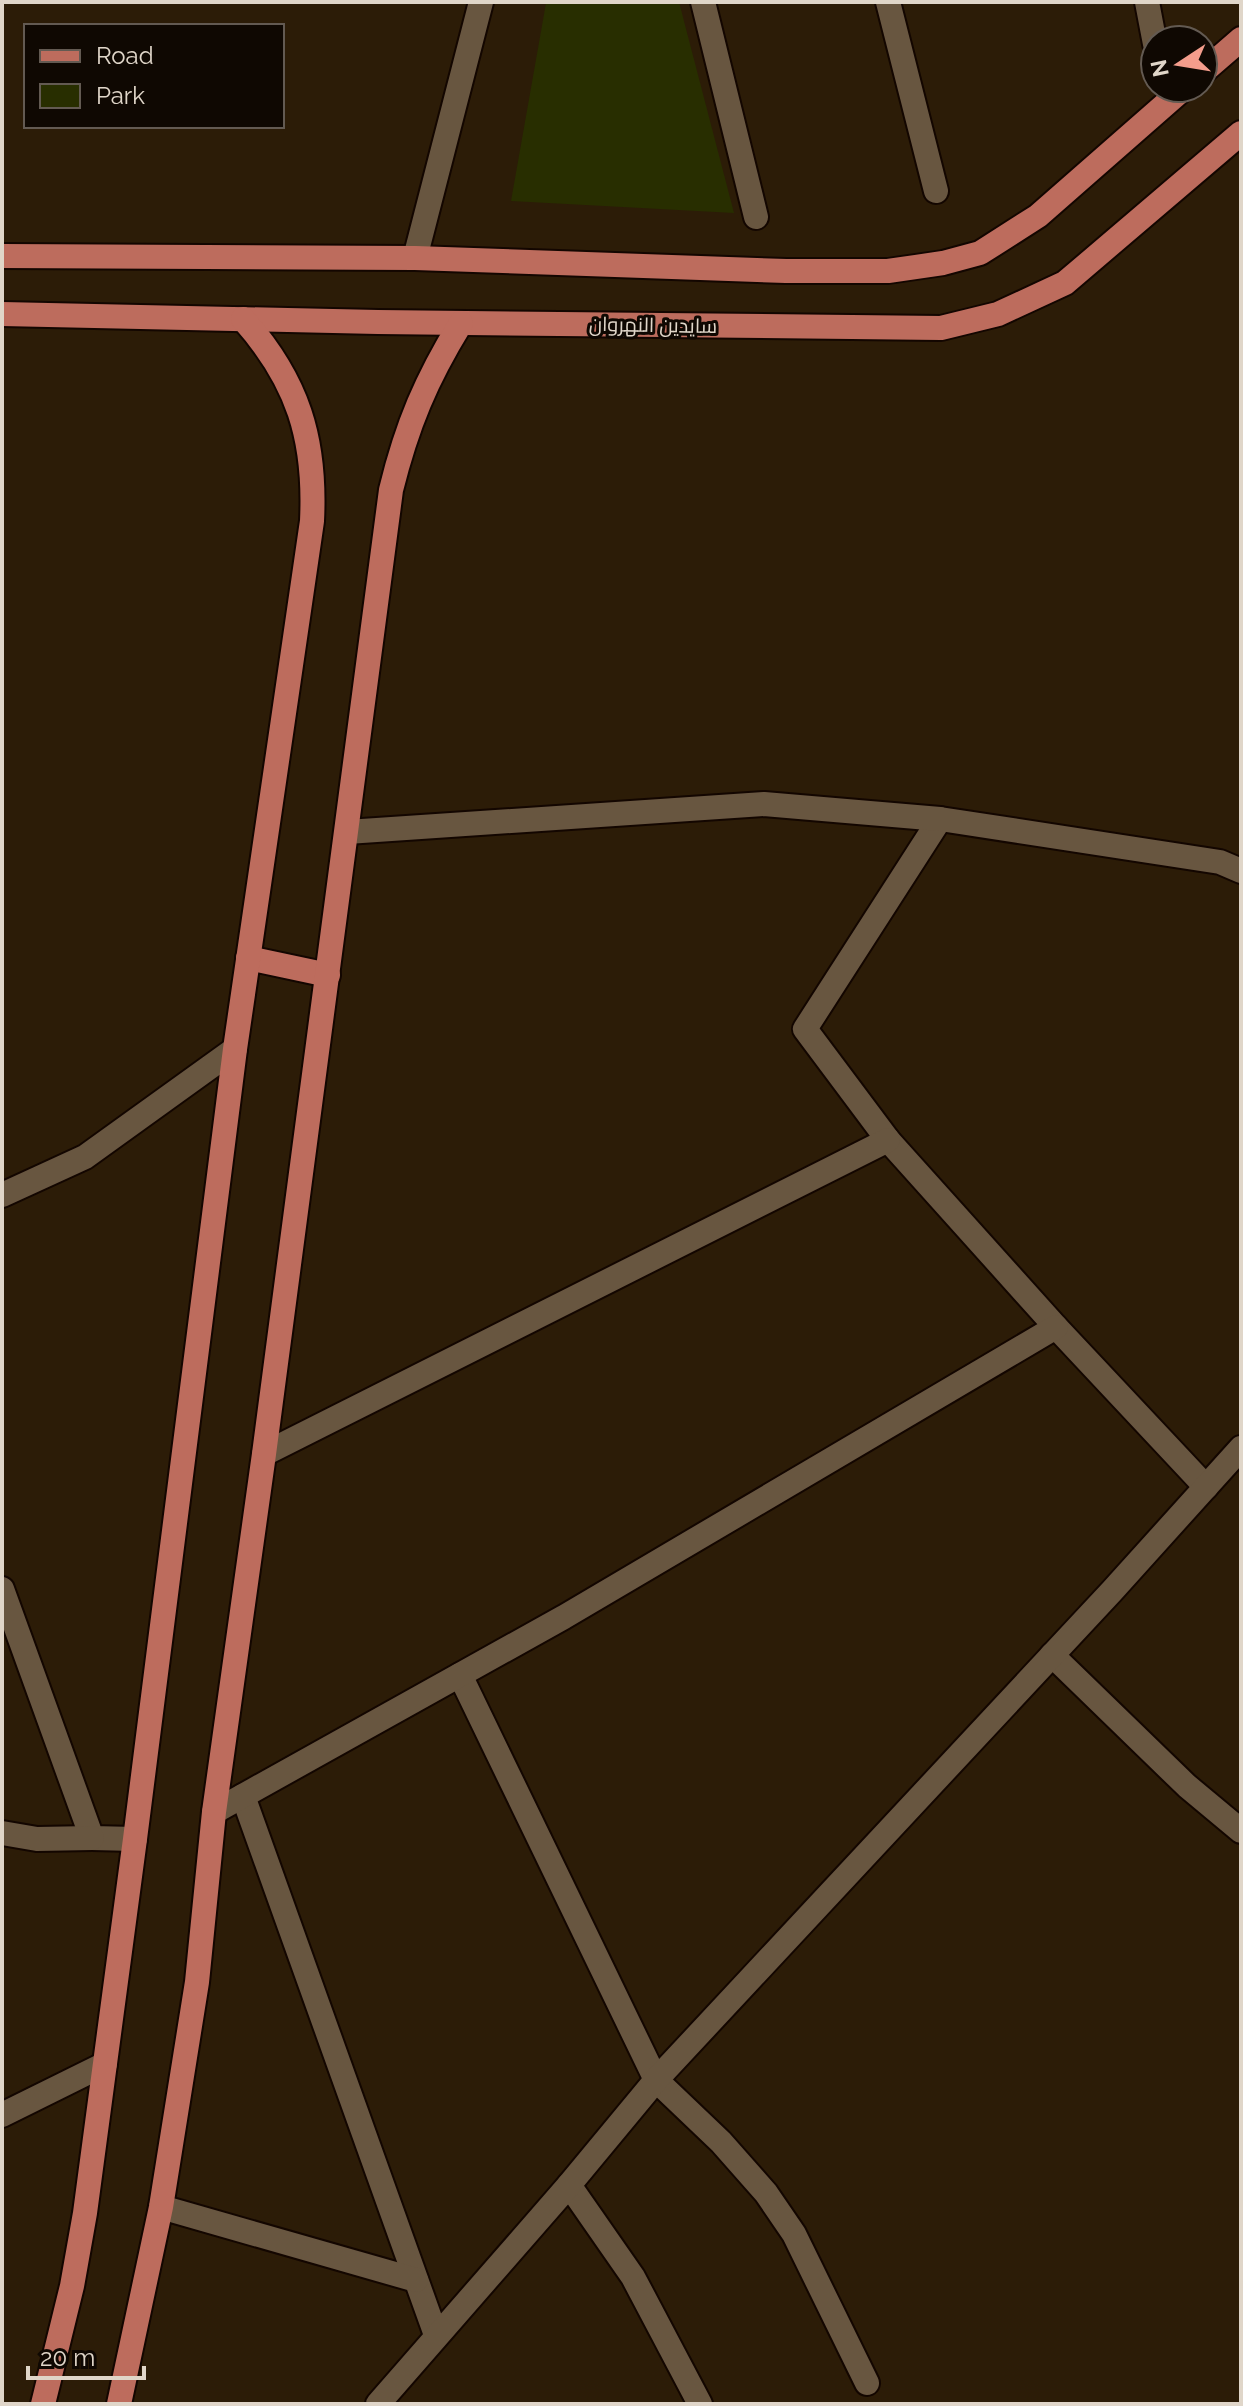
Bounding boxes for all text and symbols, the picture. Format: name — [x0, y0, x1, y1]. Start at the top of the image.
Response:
legend — [24, 24, 284, 128]
north arrow — [1139, 24, 1219, 104]
text: Road — [96, 41, 154, 70]
text: N — [1145, 57, 1174, 79]
text: Park — [96, 81, 145, 110]
street label: سايدين النهروان — [589, 312, 717, 339]
scale bar — [28, 2330, 144, 2380]
text: 20 m — [40, 2343, 95, 2372]

